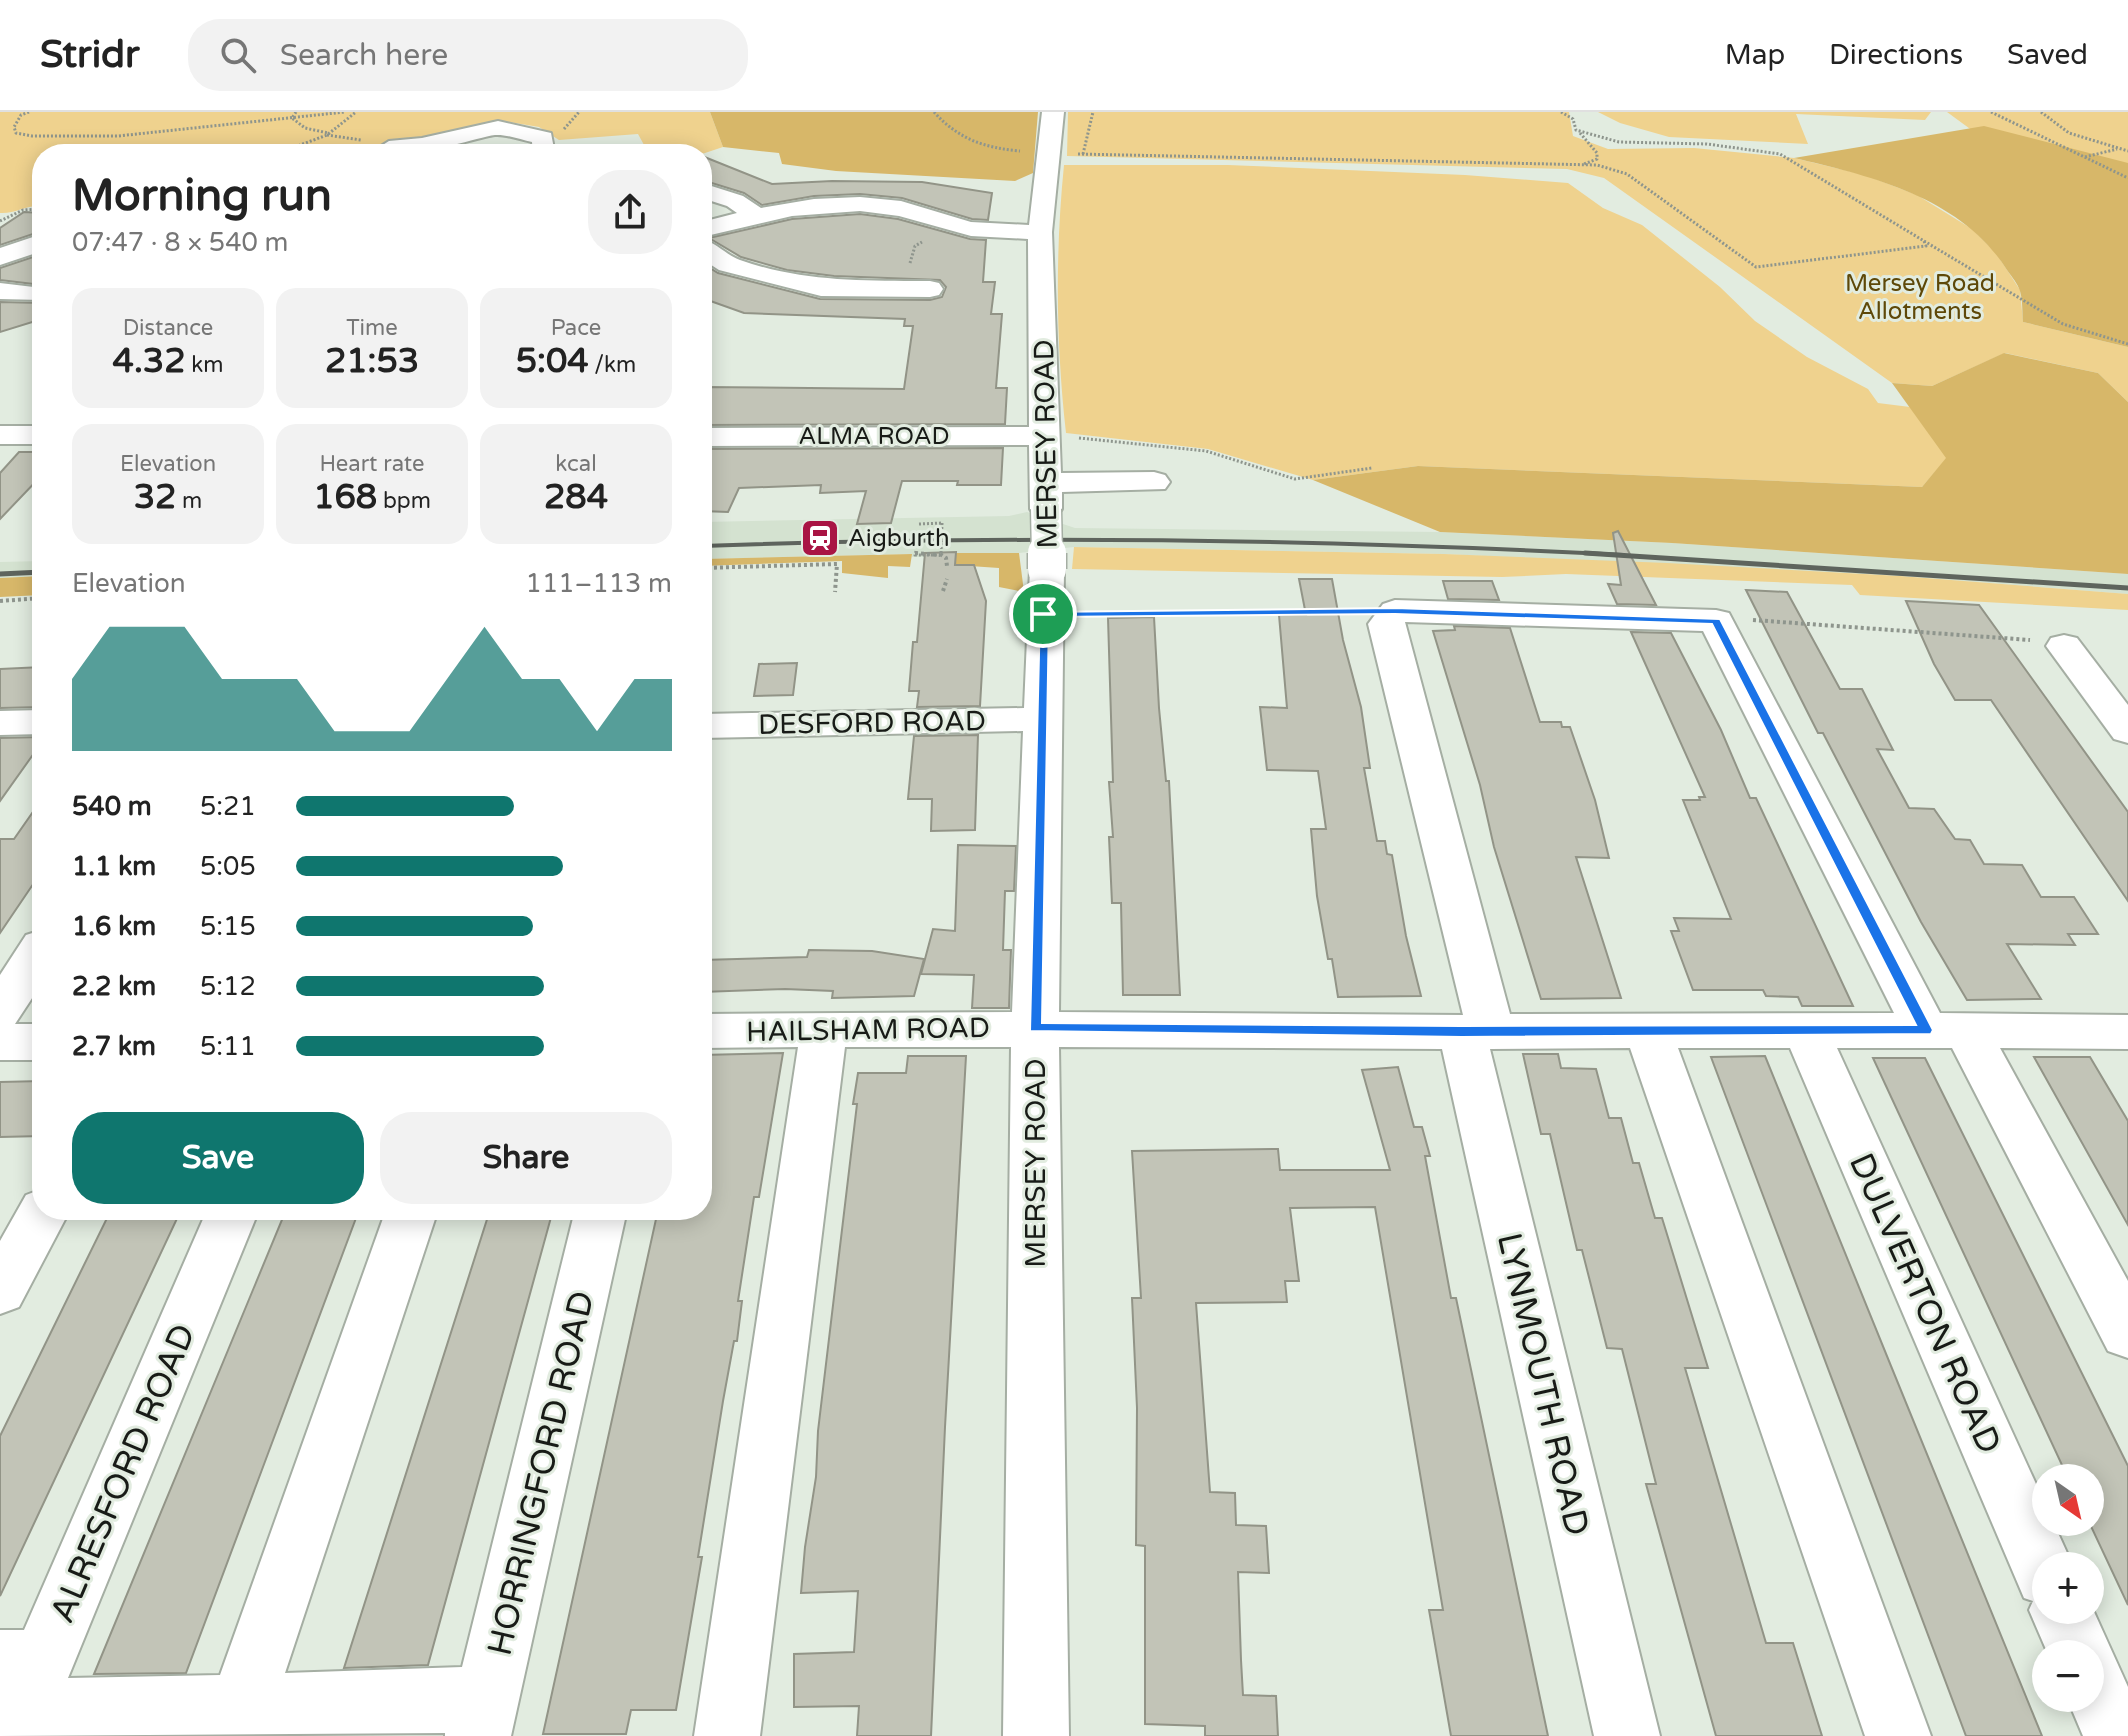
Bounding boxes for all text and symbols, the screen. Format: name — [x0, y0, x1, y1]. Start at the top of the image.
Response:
search box — [188, 19, 748, 91]
text: Stridr — [40, 32, 140, 78]
icon: search — [216, 33, 260, 77]
text: Search here — [280, 37, 448, 74]
text: Map — [1725, 38, 1785, 72]
text: Directions — [1829, 38, 1963, 72]
text: Saved — [2007, 38, 2088, 72]
text: Morning run — [72, 170, 332, 223]
button: share — [588, 170, 672, 254]
text: 07:47 · 8 × 540 m — [72, 227, 288, 258]
park label: Mersey Road Allotments — [1845, 269, 1995, 326]
text: Distance — [123, 315, 213, 341]
text: Time — [346, 315, 398, 341]
text: Pace — [551, 315, 601, 341]
street label: MERSEY ROAD — [1027, 339, 1065, 549]
text: 4.32 — [113, 341, 186, 382]
text: 21:53 — [325, 341, 419, 382]
text: 5:04 — [516, 341, 589, 382]
text: km — [186, 352, 223, 378]
text: /km — [589, 352, 636, 378]
street label: ALMA ROAD — [798, 422, 950, 451]
text: Elevation — [120, 451, 216, 477]
text: Heart rate — [320, 451, 424, 477]
text: kcal — [555, 451, 597, 477]
text: 32 — [134, 477, 176, 518]
text: 168 — [313, 477, 377, 518]
text: 284 — [544, 477, 608, 518]
text: m — [176, 488, 202, 514]
text: bpm — [377, 488, 431, 514]
station icon: Aigburth — [799, 517, 841, 559]
place label: Aigburth — [848, 524, 950, 553]
text: Elevation — [72, 568, 186, 599]
text: 111–113 m — [526, 568, 672, 599]
pin — [1009, 580, 1077, 648]
icon: arrive — [1021, 592, 1065, 636]
street label: DESFORD ROAD — [758, 704, 986, 742]
text: 540 m — [72, 791, 152, 822]
text: 5:21 — [200, 791, 256, 822]
text: 1.1 km — [72, 851, 156, 882]
text: 5:05 — [200, 851, 256, 882]
text: 1.6 km — [72, 911, 156, 942]
text: 5:15 — [200, 911, 256, 942]
text: 2.2 km — [72, 971, 156, 1002]
text: 5:12 — [200, 971, 256, 1002]
street label: HAILSHAM ROAD — [746, 1011, 990, 1049]
text: 2.7 km — [72, 1031, 156, 1062]
text: 5:11 — [200, 1031, 256, 1062]
street label: MERSEY ROAD — [1019, 1058, 1053, 1268]
button: Save — [72, 1112, 364, 1204]
button: Share — [380, 1112, 672, 1204]
street label: DULVERTON ROAD — [1840, 1147, 2009, 1460]
street label: LYNMOUTH ROAD — [1488, 1229, 1597, 1540]
street label: HORRINGFORD ROAD — [480, 1287, 603, 1660]
street label: ALRESFORD ROAD — [42, 1318, 205, 1629]
north arrow — [2032, 1464, 2104, 1536]
map controls — [2032, 1464, 2104, 1712]
button: + — [2032, 1552, 2104, 1624]
button: − — [2032, 1640, 2104, 1712]

